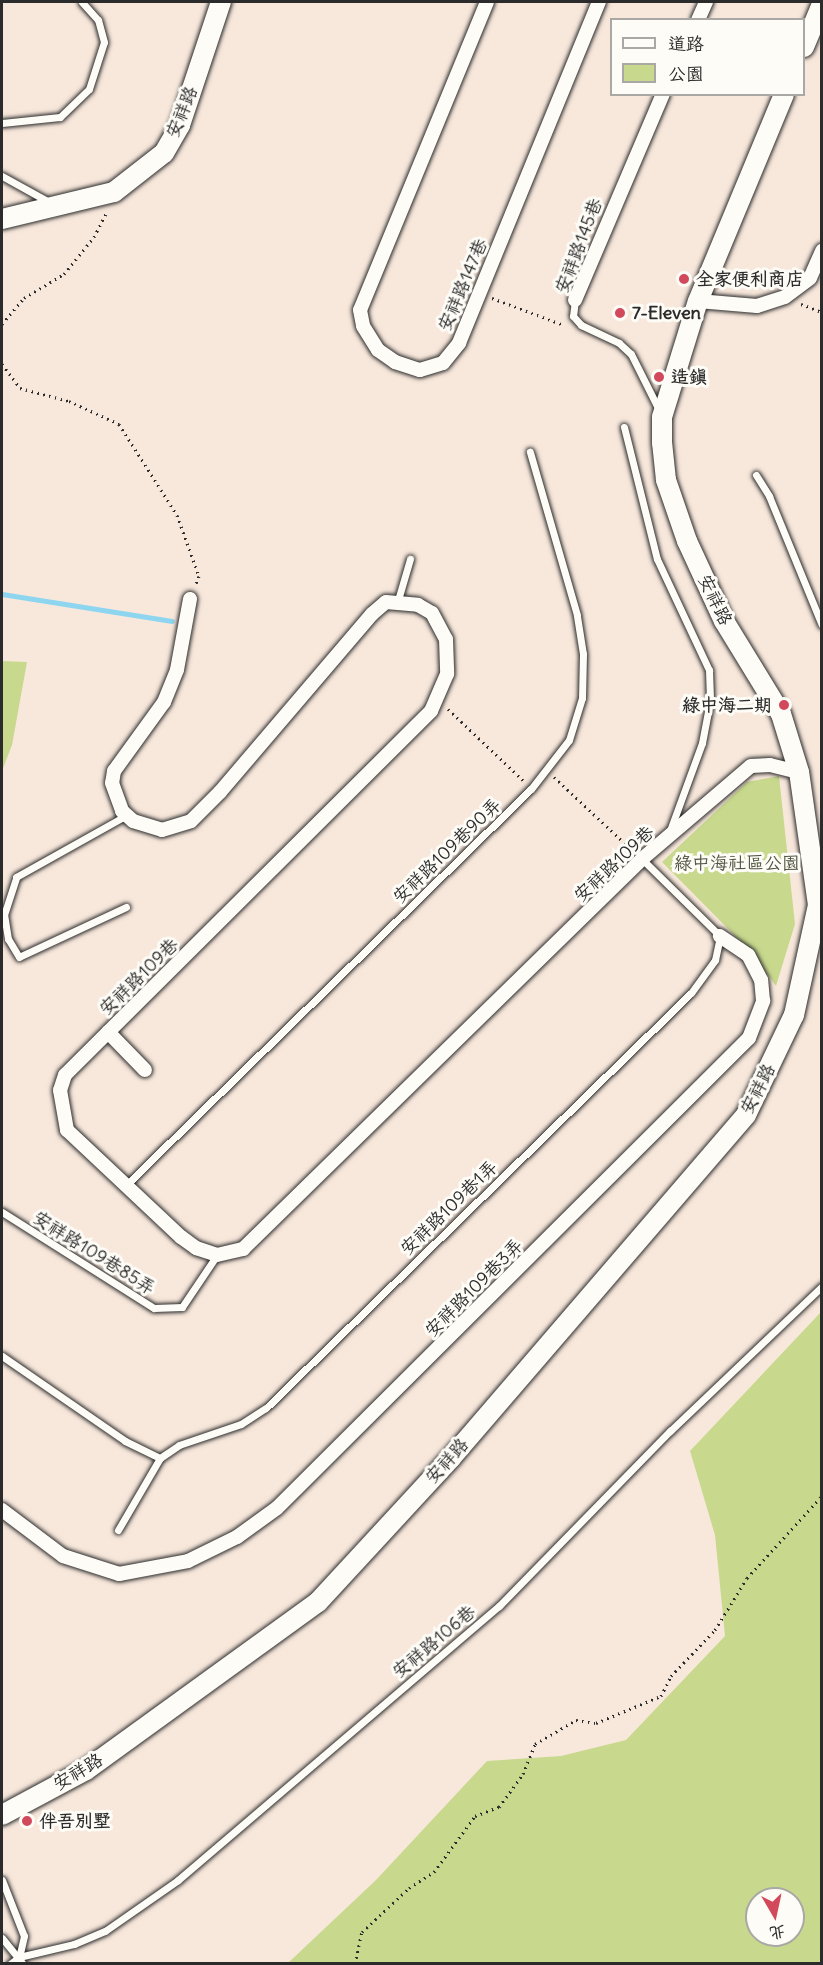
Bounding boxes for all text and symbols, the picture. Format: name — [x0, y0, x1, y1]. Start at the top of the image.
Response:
legend — [610, 18, 805, 96]
text: 道路 — [668, 32, 704, 55]
text: 公園 — [668, 62, 704, 85]
street label: 安祥路 — [162, 83, 202, 141]
street label: 安祥路145巷 — [551, 195, 607, 297]
street label: 安祥路147巷 — [434, 236, 492, 334]
place label: 全家便利商店 — [696, 268, 804, 290]
marker: 全家便利商店 — [677, 272, 691, 286]
place label: 7-Eleven — [632, 302, 701, 324]
marker: 7-Eleven — [613, 306, 627, 320]
place label: 造鎮 — [671, 366, 707, 388]
marker: 造鎮 — [652, 370, 666, 384]
street label: 安祥路 — [693, 571, 737, 629]
place label: 綠中海二期 — [682, 694, 772, 716]
marker: 綠中海二期 — [777, 698, 791, 712]
street label: 安祥路109巷90弄 — [389, 794, 505, 908]
street label: 安祥路109巷 — [570, 822, 658, 906]
park label: 綠中海社區公園 — [674, 852, 800, 874]
street label: 安祥路109巷 — [95, 934, 183, 1020]
street label: 安祥路 — [736, 1060, 780, 1118]
street label: 安祥路109巷1弄 — [396, 1156, 502, 1260]
street label: 安祥路109巷85弄 — [29, 1207, 159, 1299]
street label: 安祥路109巷3弄 — [421, 1235, 527, 1341]
street label: 安祥路 — [421, 1434, 473, 1488]
street label: 安祥路106巷 — [388, 1601, 480, 1683]
street label: 安祥路 — [49, 1749, 107, 1795]
place label: 伴吾別墅 — [39, 1810, 111, 1832]
marker: 伴吾別墅 — [20, 1814, 34, 1828]
north arrow — [745, 1887, 805, 1947]
text: 北 — [768, 1922, 787, 1944]

